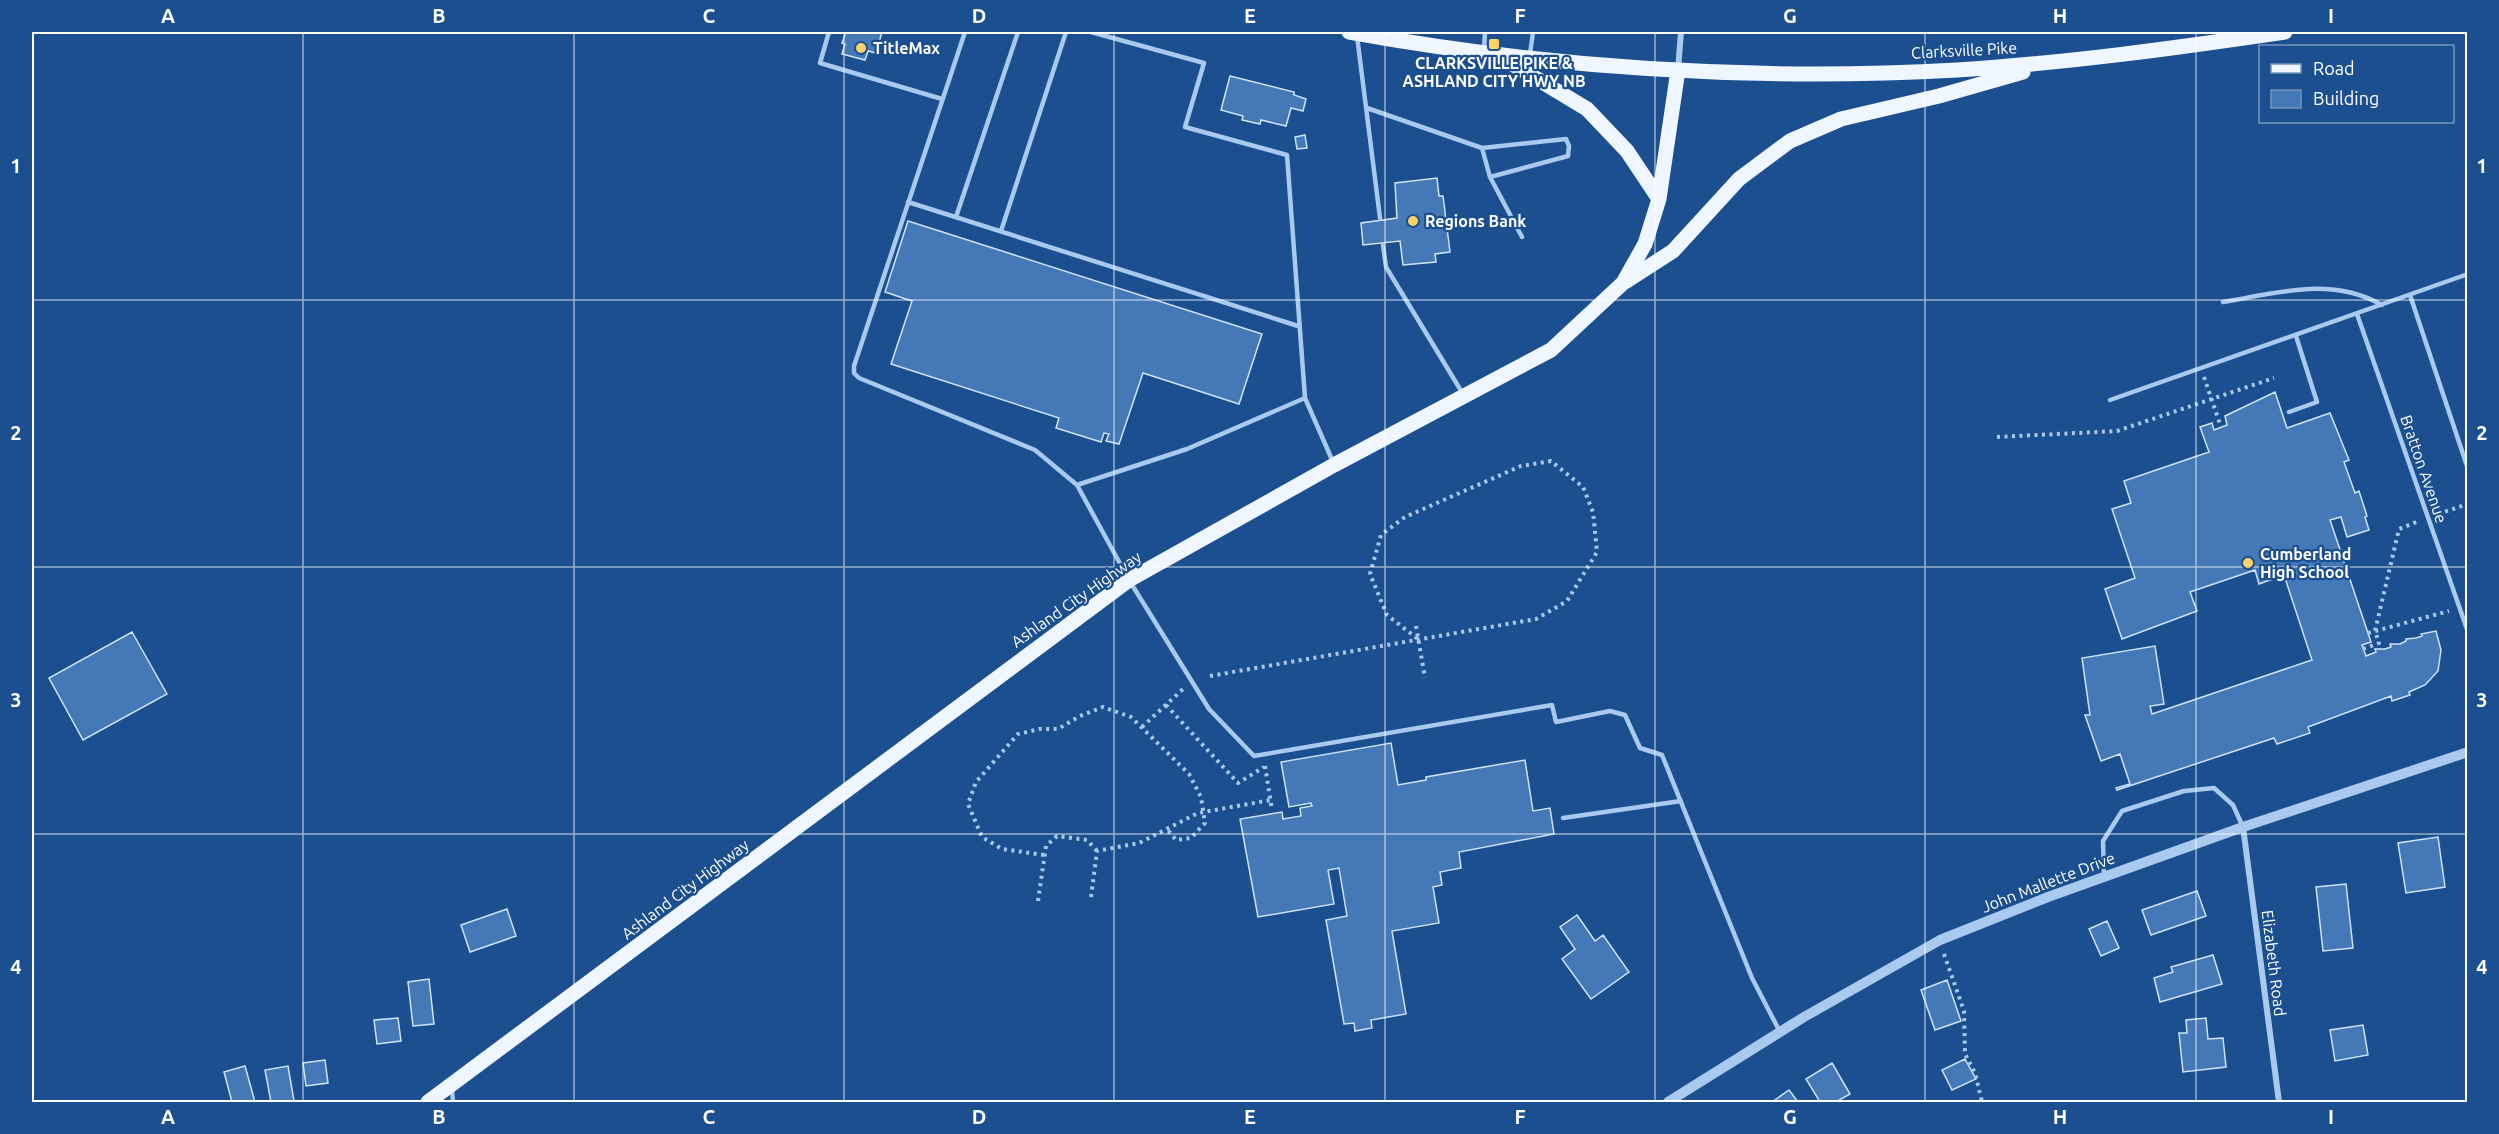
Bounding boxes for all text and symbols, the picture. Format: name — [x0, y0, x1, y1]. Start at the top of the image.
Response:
text: A — [161, 4, 175, 27]
text: B — [432, 4, 446, 27]
text: C — [703, 4, 716, 27]
text: D — [972, 4, 986, 27]
text: E — [1244, 4, 1256, 27]
text: F — [1514, 4, 1526, 27]
text: G — [1783, 4, 1797, 27]
text: H — [2053, 4, 2067, 27]
text: I — [2328, 4, 2334, 27]
marker: CLARKSVILLE PIKE & ASHLAND CITY HWY NB — [1487, 37, 1501, 51]
street label: Clarksville Pike — [1911, 38, 2017, 62]
place label: TitleMax — [873, 39, 940, 57]
marker: TitleMax — [854, 41, 868, 55]
legend — [2259, 45, 2454, 123]
place label: CLARKSVILLE PIKE & ASHLAND CITY HWY NB — [1402, 54, 1586, 90]
text: Road — [2313, 58, 2355, 78]
text: Building — [2313, 88, 2379, 108]
text: 1 — [10, 154, 22, 177]
text: 1 — [2476, 154, 2488, 177]
place label: Regions Bank — [1425, 212, 1526, 230]
marker: Regions Bank — [1406, 214, 1420, 228]
street label: Bratton Avenue — [2397, 413, 2451, 525]
text: 2 — [10, 421, 22, 444]
text: 2 — [2476, 421, 2488, 444]
place label: Cumberland High School — [2260, 545, 2351, 581]
street label: Ashland City Highway — [1008, 547, 1145, 651]
marker: Cumberland High School — [2241, 556, 2255, 570]
text: 3 — [10, 688, 22, 711]
text: 3 — [2476, 688, 2488, 711]
street label: Ashland City Highway — [618, 835, 752, 943]
street label: John Mallette Drive — [1979, 848, 2117, 916]
street label: Elizabeth Road — [2259, 909, 2289, 1017]
text: 4 — [10, 955, 22, 978]
text: 4 — [2476, 955, 2488, 978]
text: A — [161, 1105, 175, 1128]
text: B — [432, 1105, 446, 1128]
text: C — [703, 1105, 716, 1128]
text: D — [972, 1105, 986, 1128]
text: E — [1244, 1105, 1256, 1128]
text: F — [1514, 1105, 1526, 1128]
text: G — [1783, 1105, 1797, 1128]
text: H — [2053, 1105, 2067, 1128]
text: I — [2328, 1105, 2334, 1128]

